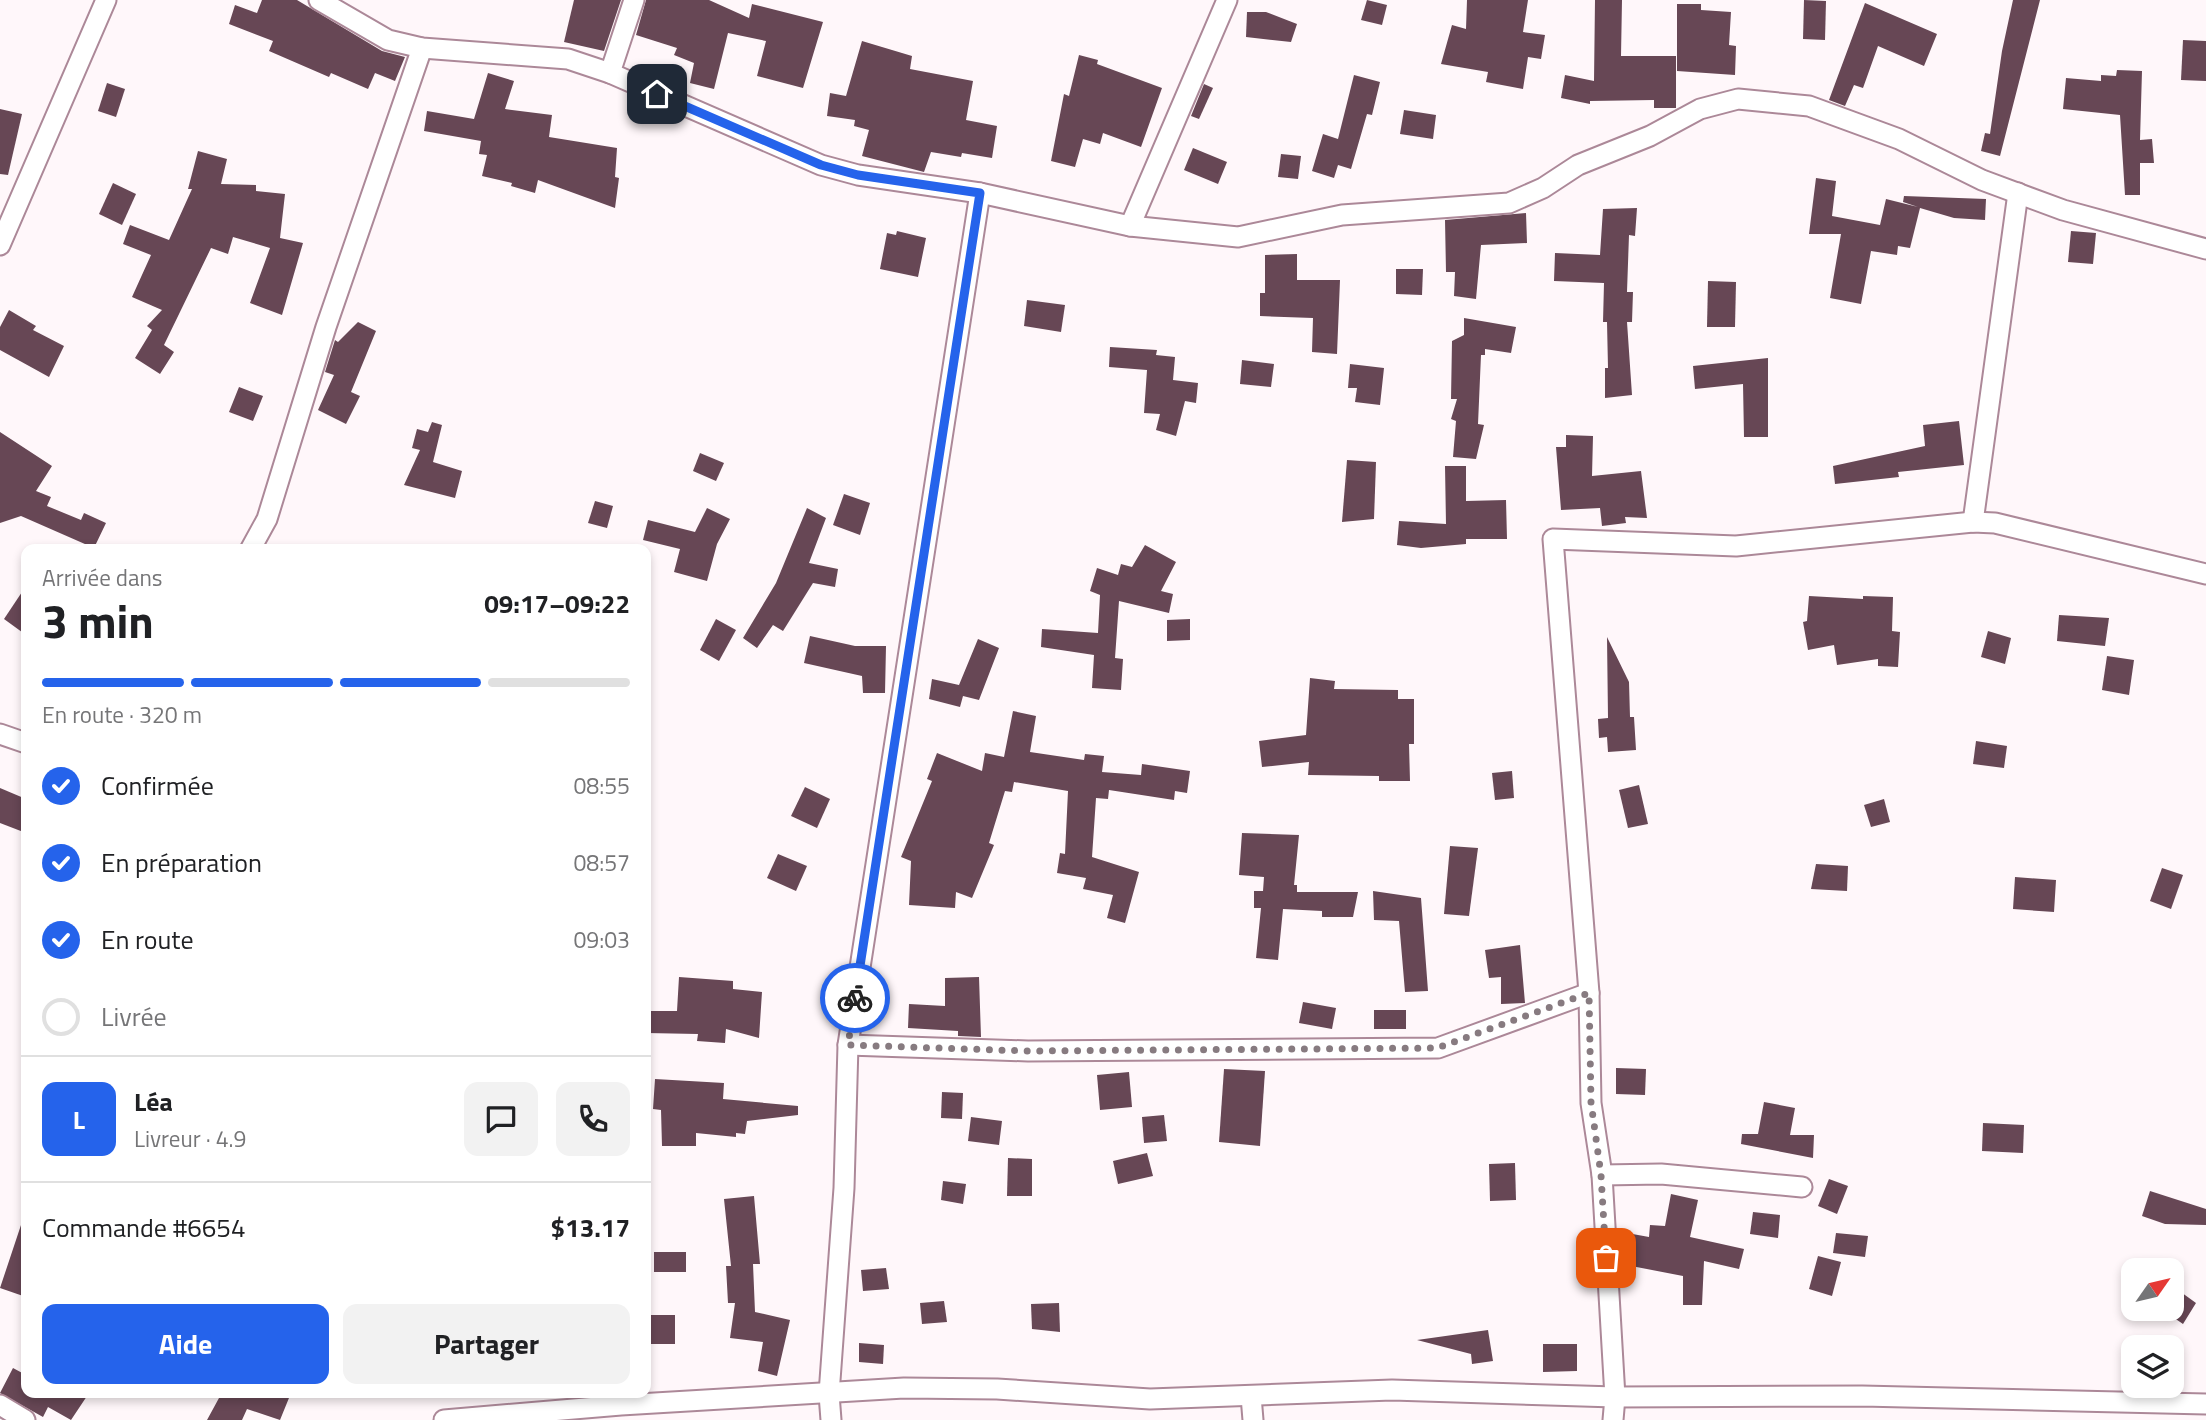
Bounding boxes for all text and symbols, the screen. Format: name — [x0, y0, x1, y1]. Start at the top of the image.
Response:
pin — [627, 64, 687, 124]
icon: home — [638, 75, 676, 113]
text: Arrivée dans — [42, 560, 163, 595]
text: 09:17–09:22 — [484, 584, 630, 623]
text: 3 min — [42, 586, 154, 656]
text: En route · 320 m — [42, 697, 202, 732]
text: Confirmée — [101, 766, 214, 805]
icon: check — [42, 767, 80, 805]
text: 08:55 — [573, 768, 630, 803]
text: En préparation — [101, 843, 262, 882]
icon: check — [42, 844, 80, 882]
text: 08:57 — [573, 845, 630, 880]
text: En route — [101, 920, 194, 959]
icon: check — [42, 921, 80, 959]
text: 09:03 — [573, 922, 630, 957]
courier — [820, 963, 890, 1033]
icon: bike — [836, 979, 874, 1017]
text: Livrée — [101, 997, 167, 1036]
text: Léa — [134, 1082, 173, 1121]
button: chat — [464, 1082, 538, 1156]
button: phone — [556, 1082, 630, 1156]
text: L — [73, 1100, 85, 1139]
text: Livreur · 4.9 — [134, 1121, 246, 1156]
text: Commande #6654 — [42, 1208, 245, 1247]
text: $13.17 — [551, 1208, 630, 1247]
pin — [1576, 1228, 1636, 1288]
icon: bag — [1587, 1239, 1625, 1277]
north arrow — [2121, 1258, 2184, 1321]
map controls — [2121, 1258, 2184, 1398]
button: Aide — [42, 1304, 329, 1384]
button: Partager — [343, 1304, 630, 1384]
button: layers — [2121, 1335, 2184, 1398]

